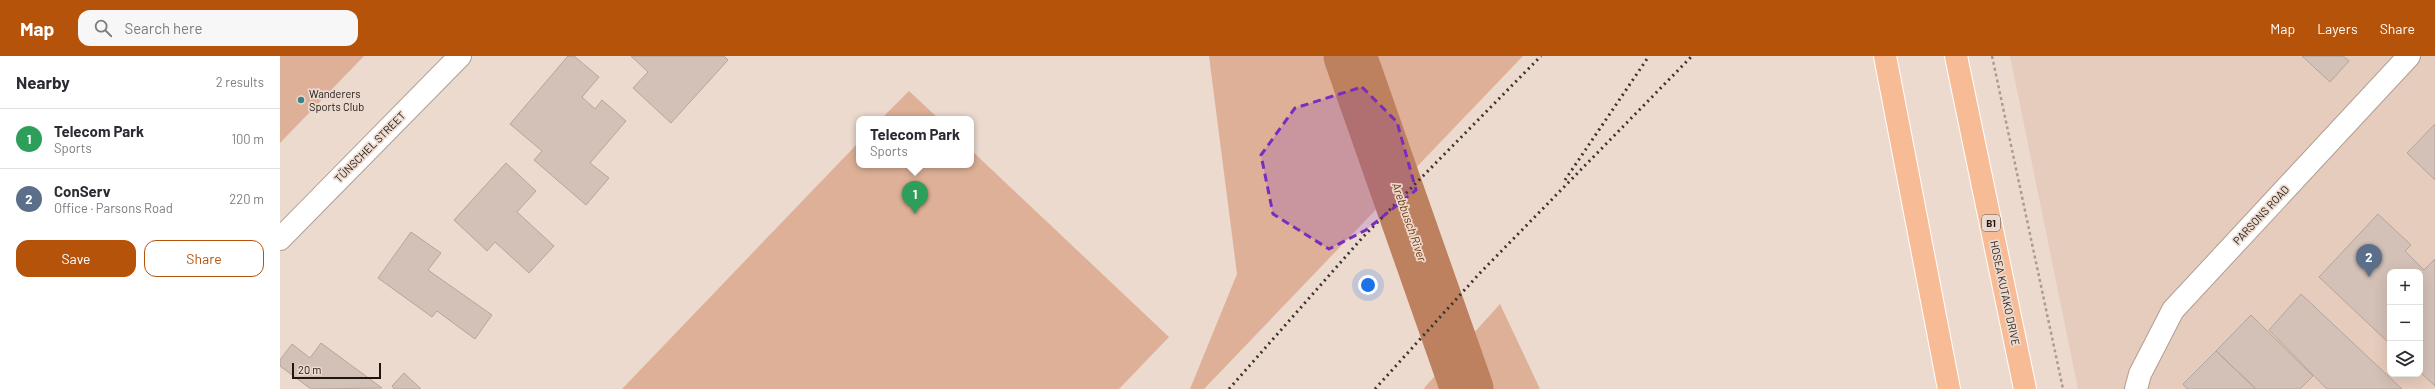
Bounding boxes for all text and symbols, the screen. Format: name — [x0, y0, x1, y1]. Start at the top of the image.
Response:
search box — [78, 10, 358, 46]
text: Map — [20, 17, 54, 40]
icon: search — [92, 17, 114, 39]
text: Search here — [124, 19, 202, 37]
text: Map — [2270, 20, 2295, 37]
text: Layers — [2317, 20, 2358, 37]
text: Share — [2380, 20, 2415, 37]
text: Nearby — [16, 72, 70, 92]
text: 2 results — [216, 74, 264, 90]
place label: Wanderers Sports Club — [309, 87, 364, 113]
marker: Wanderers Sports Club — [296, 95, 306, 105]
street label: TÜNSCHEL STREET — [331, 108, 408, 185]
popup — [856, 116, 974, 168]
text: Telecom Park — [54, 122, 144, 140]
text: Telecom Park — [870, 125, 960, 143]
text: 1 — [27, 131, 31, 147]
text: 100 m — [231, 131, 264, 147]
text: Sports — [54, 140, 92, 156]
text: Sports — [870, 143, 908, 159]
water label: Arebbusch River — [1390, 180, 1430, 264]
pin: 1 — [902, 181, 928, 214]
text: ConServ — [54, 182, 111, 200]
street label: PARSONS ROAD — [2230, 182, 2291, 247]
text: 2 — [25, 191, 33, 207]
text: 220 m — [229, 191, 264, 207]
text: Office · Parsons Road — [54, 200, 173, 216]
road number: B1 — [1982, 215, 2000, 231]
street label: HOSEA KUTAKO DRIVE — [1988, 239, 2023, 347]
button: Save — [16, 240, 136, 277]
button: Share — [144, 240, 264, 277]
pin: 2 — [2356, 244, 2382, 277]
map controls — [2387, 269, 2423, 377]
button: + — [2387, 269, 2423, 305]
your location — [1358, 275, 1378, 295]
button: − — [2387, 305, 2423, 341]
button: layers — [2387, 341, 2423, 377]
scale bar — [292, 361, 381, 380]
text: 20 m — [298, 363, 321, 376]

